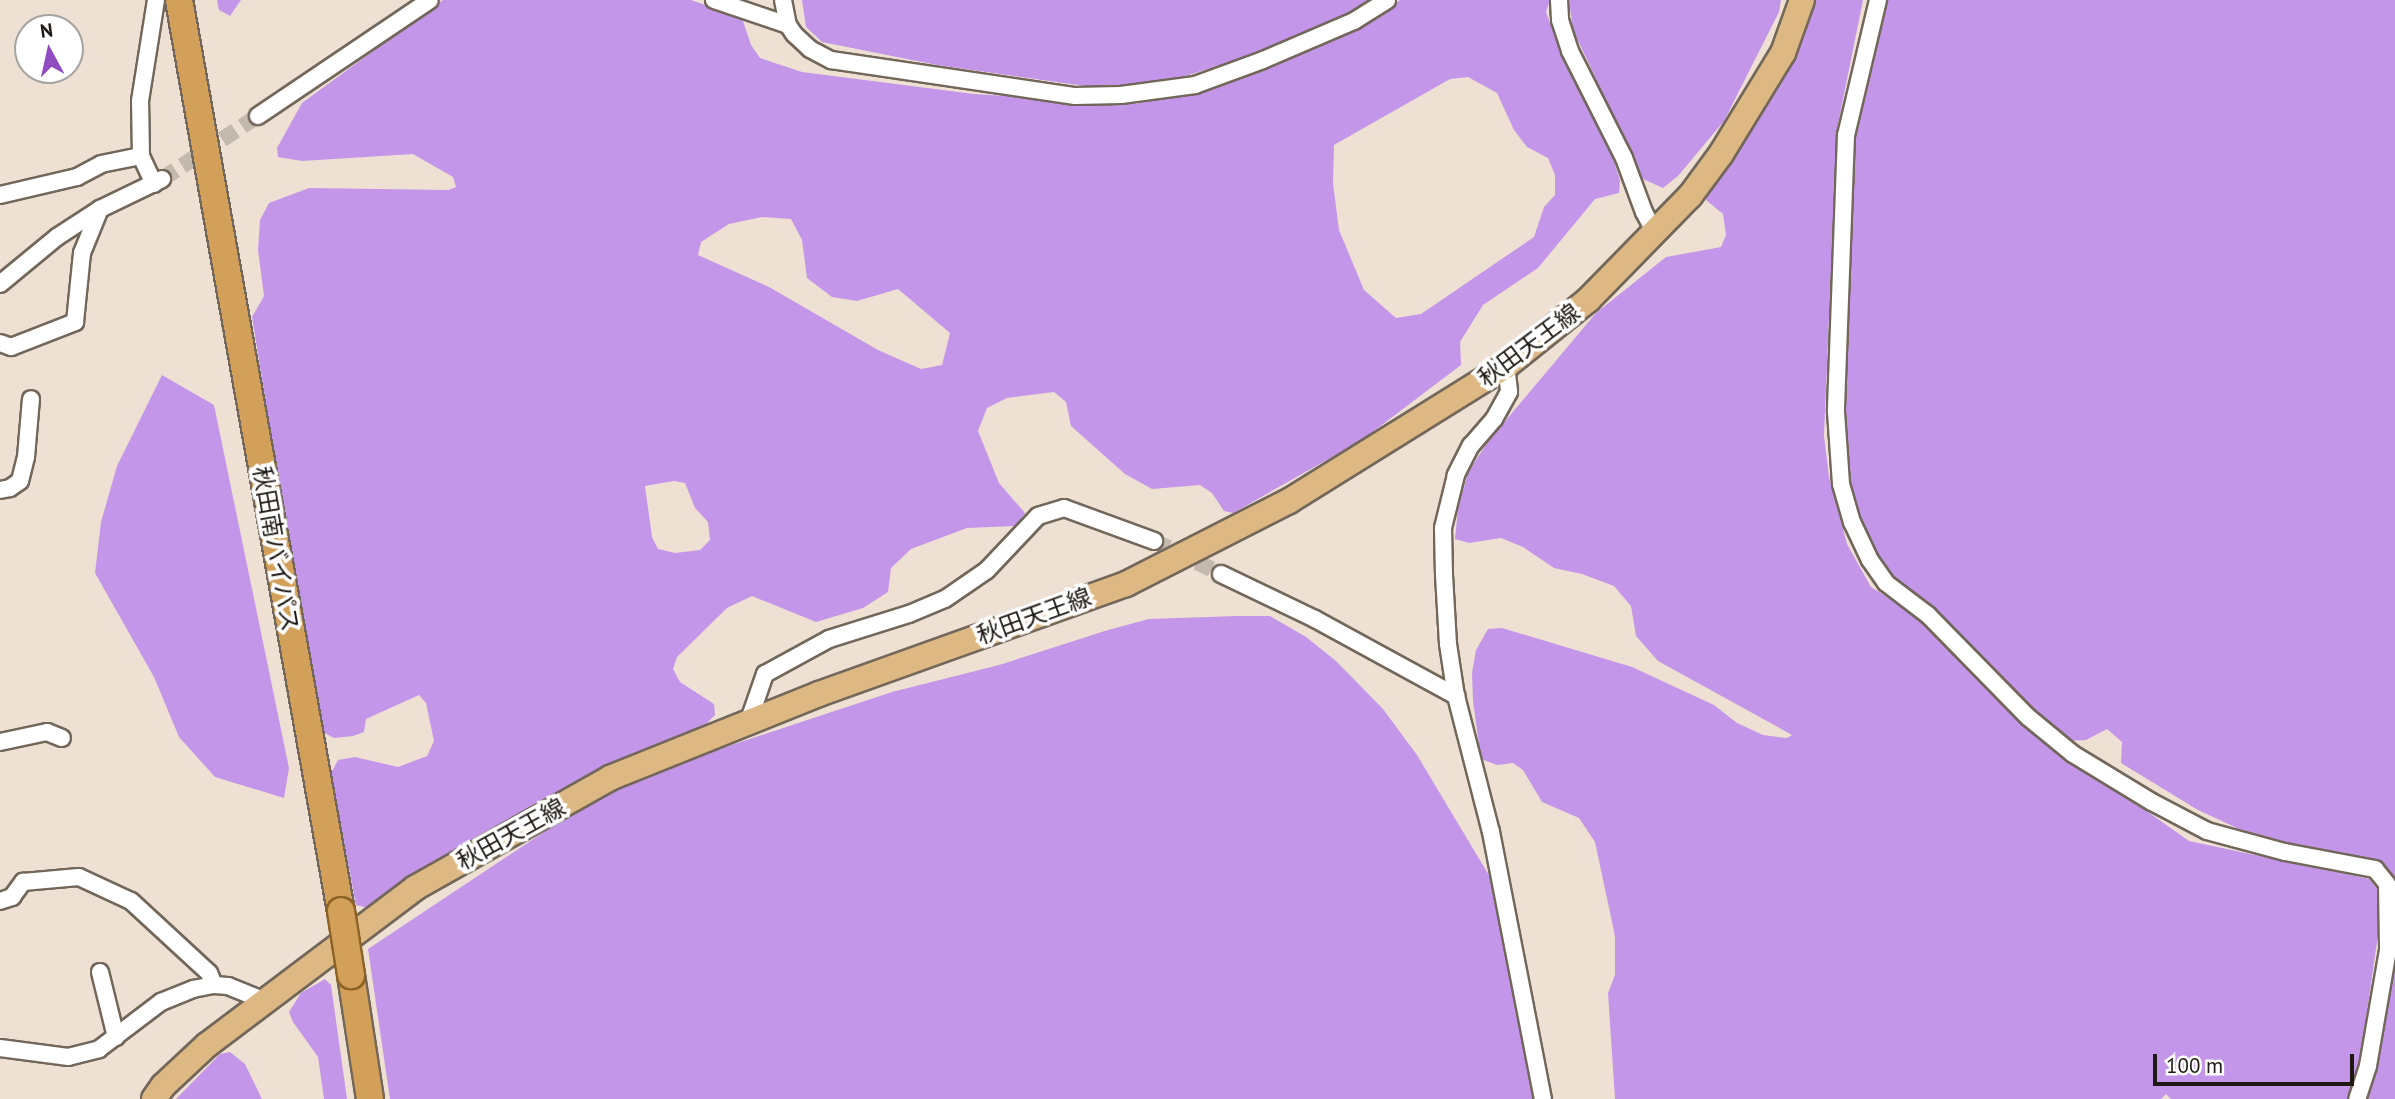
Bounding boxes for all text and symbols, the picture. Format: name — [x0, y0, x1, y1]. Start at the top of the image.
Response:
north arrow — [14, 14, 84, 84]
text: N — [38, 17, 54, 43]
street label: 秋田天王線 — [1472, 297, 1586, 393]
street label: 秋田南バイパス — [247, 464, 305, 634]
street label: 秋田天王線 — [973, 582, 1095, 650]
street label: 秋田天王線 — [452, 792, 570, 876]
scale bar — [2157, 1040, 2358, 1084]
text: 100 m — [2166, 1052, 2223, 1079]

